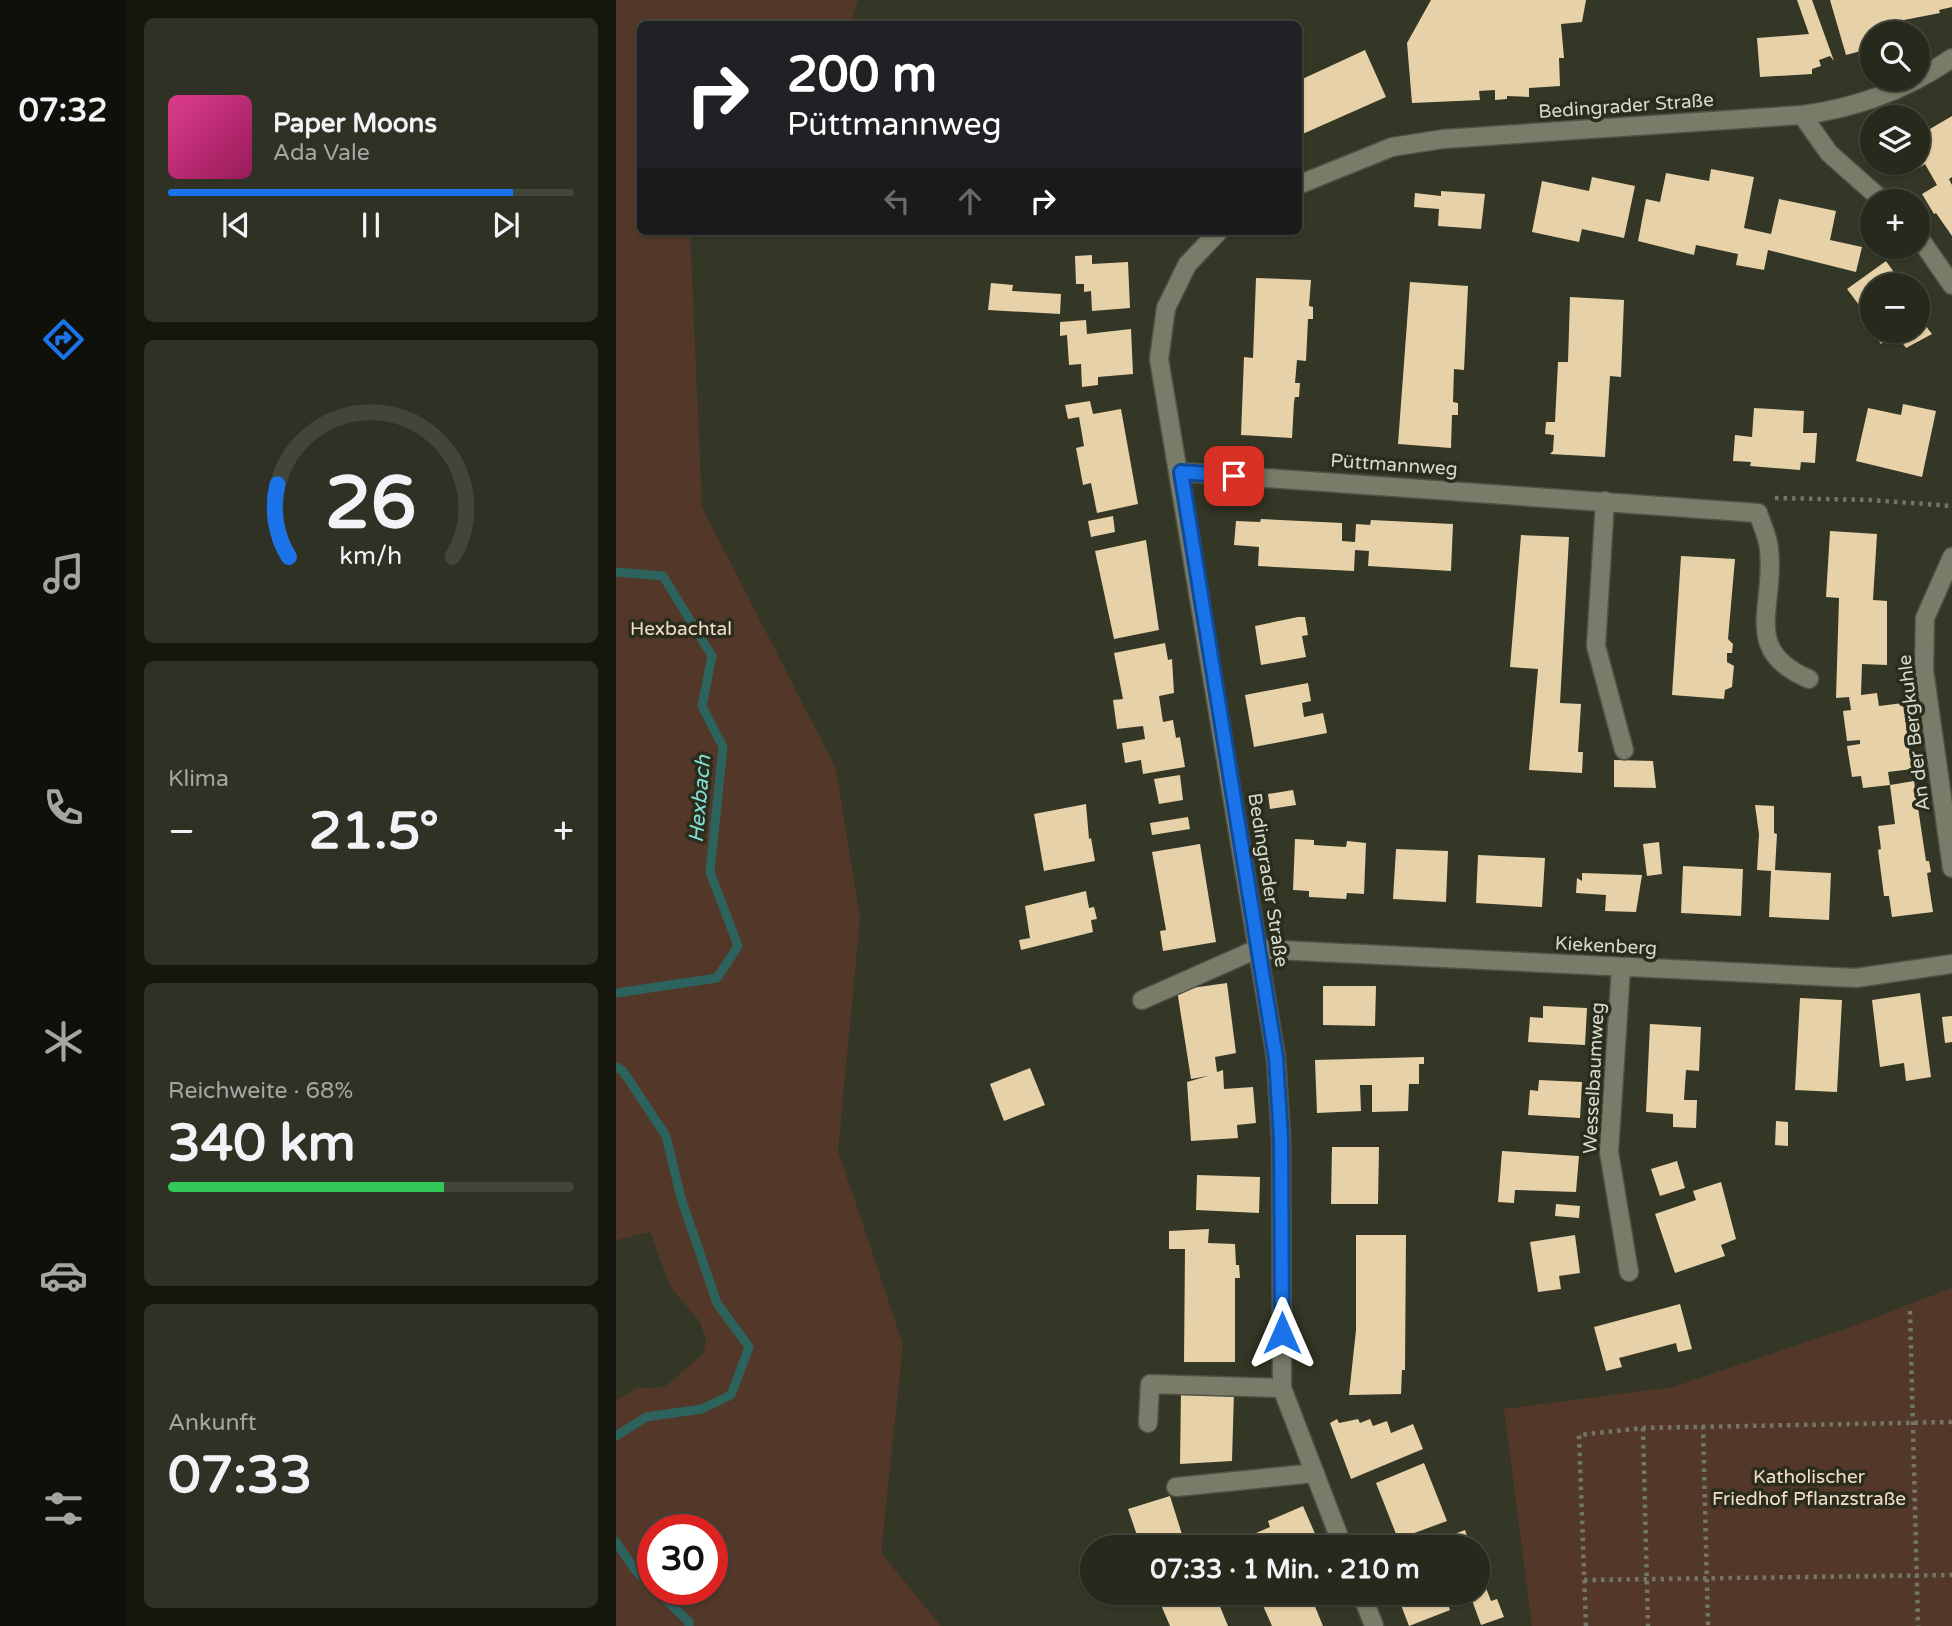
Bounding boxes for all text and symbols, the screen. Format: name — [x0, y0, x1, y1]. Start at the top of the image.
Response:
map controls — [1860, 21, 1930, 343]
button: search — [1860, 21, 1930, 91]
text: 200 m — [787, 46, 937, 105]
icon: right — [672, 49, 763, 140]
street label: Bedingrader Straße — [1538, 89, 1714, 123]
text: 07:32 — [19, 92, 107, 130]
button: layers — [1860, 105, 1930, 175]
text: Püttmannweg — [787, 106, 1002, 144]
text: Paper Moons — [273, 108, 437, 139]
text: Ada Vale — [273, 139, 370, 167]
icon: left — [878, 182, 916, 220]
icon: ahead — [951, 182, 989, 220]
icon: right — [1024, 182, 1062, 220]
button: + — [1860, 189, 1930, 259]
icon: previous — [217, 206, 255, 244]
icon: pause — [352, 206, 390, 244]
icon: next — [487, 206, 525, 244]
button: − — [1860, 273, 1930, 343]
icon: directions — [39, 315, 88, 364]
pin — [1204, 446, 1264, 506]
street label: Püttmannweg — [1330, 450, 1458, 480]
icon: arrive — [1215, 457, 1253, 495]
text: 26 — [325, 461, 417, 549]
text: km/h — [340, 541, 402, 571]
icon: music — [39, 549, 88, 598]
park label: Hexbachtal — [630, 618, 732, 640]
street label: An der Bergkuhle — [1893, 654, 1935, 812]
water label: Hexbach — [684, 753, 716, 844]
text: Klima — [168, 765, 229, 793]
icon: phone — [39, 783, 88, 832]
street label: Bedingrader Straße — [1243, 791, 1293, 969]
text: 21.5° — [309, 800, 439, 863]
text: − — [168, 809, 195, 855]
text: + — [553, 809, 574, 855]
street label: Kiekenberg — [1554, 932, 1658, 960]
street label: Wesselbaumweg — [1579, 1002, 1609, 1154]
icon: climate — [39, 1017, 88, 1066]
text: Reichweite · 68% — [168, 1077, 353, 1105]
text: 340 km — [168, 1112, 356, 1175]
icon: car — [39, 1251, 88, 1300]
position arrow — [1245, 1296, 1319, 1370]
text: Ankunft — [168, 1409, 257, 1437]
text: 07:33 — [168, 1444, 312, 1507]
park label: Katholischer Friedhof Pflanzstraße — [1712, 1466, 1906, 1510]
icon: filters — [39, 1484, 88, 1533]
speed limit sign: 30 — [637, 1514, 728, 1605]
text: 07:33 · 1 Min. · 210 m — [1150, 1554, 1420, 1585]

